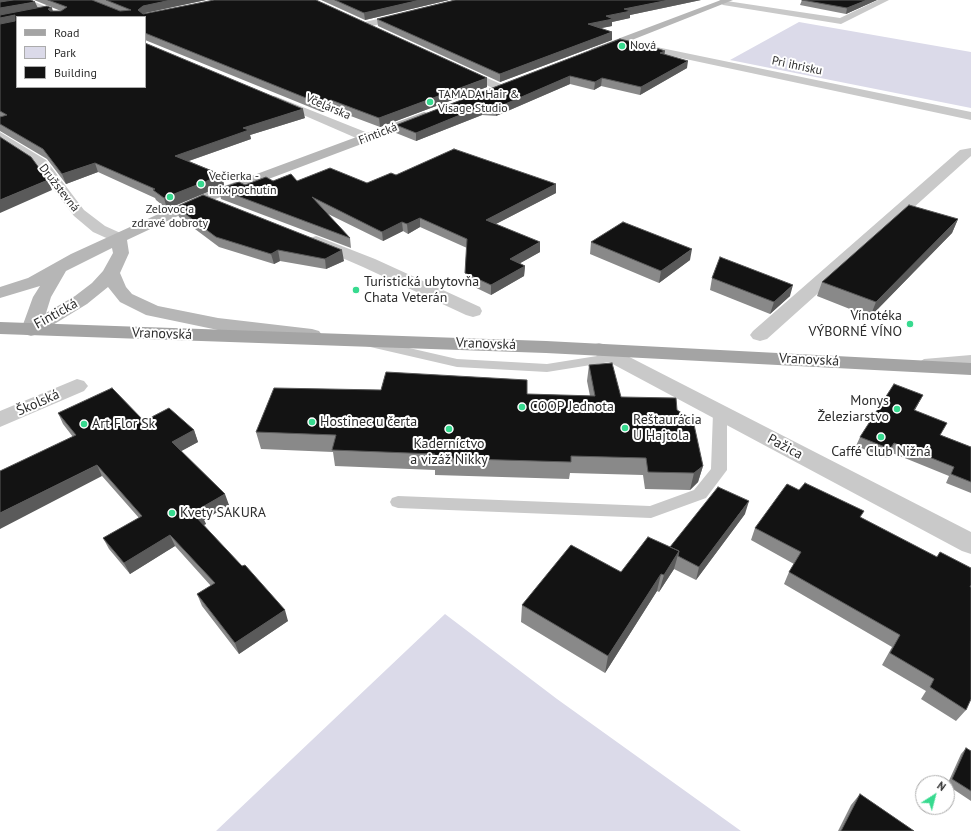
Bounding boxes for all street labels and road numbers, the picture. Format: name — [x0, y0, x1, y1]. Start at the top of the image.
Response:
street label: Pri ihrisku — [770, 54, 824, 78]
street label: Včelárska — [303, 91, 353, 123]
street label: Fintická — [357, 120, 399, 148]
street label: Družstevná — [36, 161, 82, 215]
street label: Fintická — [31, 295, 81, 333]
street label: Vranovská — [132, 325, 192, 343]
street label: Vranovská — [456, 335, 516, 353]
street label: Vranovská — [778, 350, 840, 370]
street label: Školská — [14, 386, 62, 420]
street label: Pažica — [764, 431, 806, 463]

